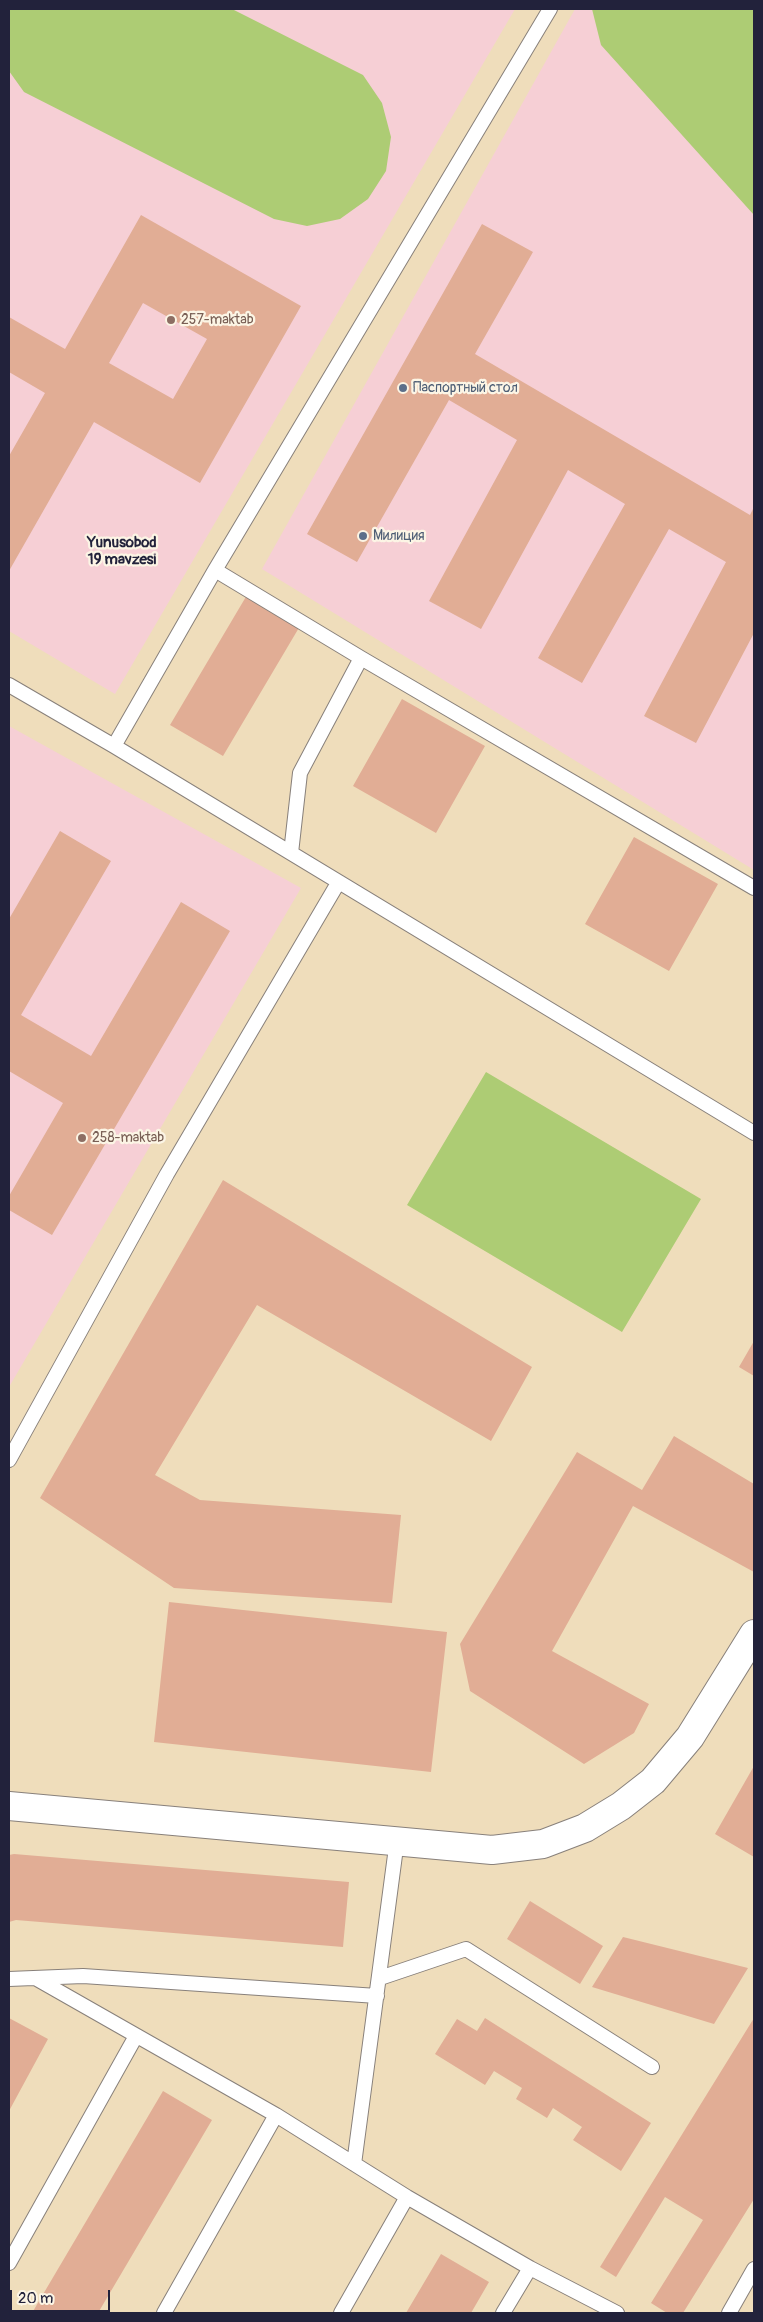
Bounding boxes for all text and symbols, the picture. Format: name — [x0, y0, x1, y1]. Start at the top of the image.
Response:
place label: 257-maktab — [181, 312, 254, 328]
marker: 257-maktab — [165, 314, 177, 326]
place label: Паспортный стол — [413, 380, 518, 396]
marker: Паспортный стол — [397, 382, 409, 394]
place label: Милиция — [373, 528, 424, 544]
marker: Милиция — [357, 530, 369, 542]
district label: Yunusobod 19 mavzesi — [87, 534, 157, 569]
place label: 258-maktab — [92, 1130, 164, 1146]
marker: 258-maktab — [76, 1132, 88, 1144]
scale bar — [12, 2280, 112, 2312]
text: 20 m — [18, 2289, 53, 2308]

